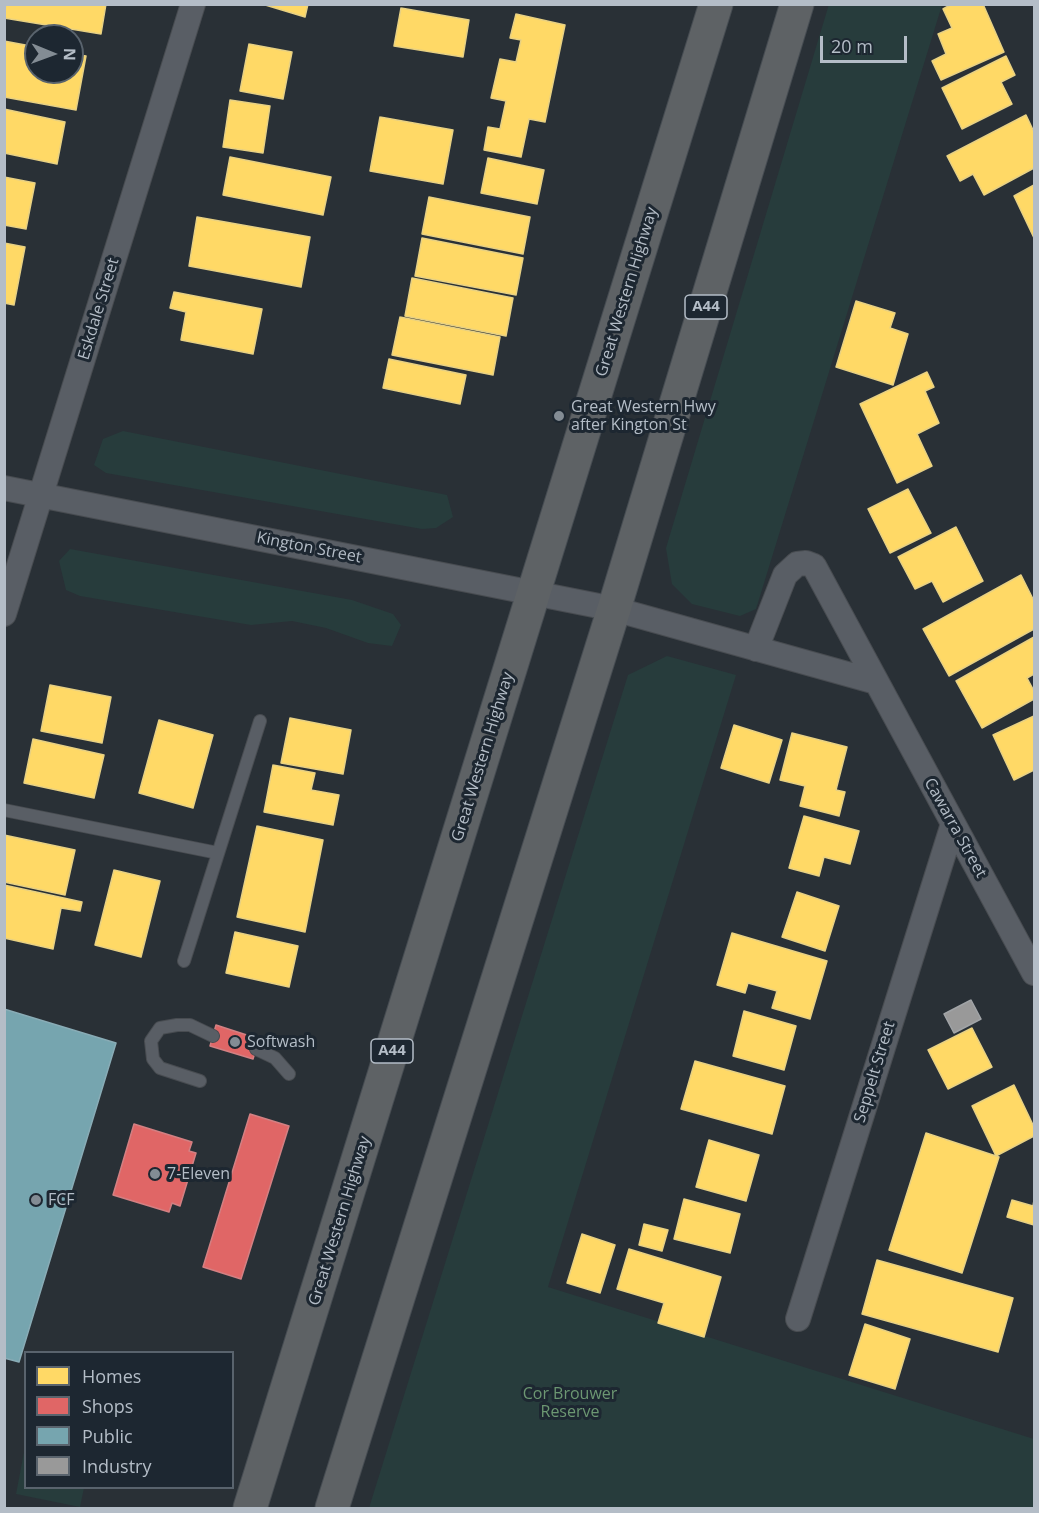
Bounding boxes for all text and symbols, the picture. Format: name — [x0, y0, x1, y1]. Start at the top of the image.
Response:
north arrow — [24, 24, 84, 84]
scale bar — [823, 24, 910, 62]
text: 20 m — [831, 34, 873, 58]
text: N — [59, 48, 81, 61]
street label: Great Western Highway — [592, 205, 662, 379]
street label: Eskdale Street — [74, 256, 124, 362]
road number: A44 — [685, 295, 727, 319]
place label: Great Western Hwy after Kington St — [571, 397, 716, 435]
marker: Great Western Hwy after Kington St — [552, 409, 566, 423]
street label: Kington Street — [255, 528, 363, 568]
street label: Great Western Highway — [448, 670, 518, 844]
street label: Cawarra Street — [920, 775, 990, 881]
street label: Seppelt Street — [850, 1019, 900, 1125]
place label: Softwash — [247, 1032, 315, 1052]
marker: Softwash — [228, 1035, 242, 1049]
road number: A44 — [371, 1039, 413, 1063]
street label: Great Western Highway — [305, 1134, 375, 1308]
place label: 7-Eleven — [167, 1164, 230, 1184]
marker: 7-Eleven — [148, 1167, 162, 1181]
place label: FCF — [48, 1190, 75, 1210]
marker: FCF — [29, 1193, 43, 1207]
legend — [24, 1351, 234, 1489]
text: Homes — [82, 1364, 141, 1388]
park label: Cor Brouwer Reserve — [523, 1384, 617, 1422]
text: Shops — [82, 1394, 133, 1418]
text: Public — [82, 1424, 133, 1448]
text: Industry — [82, 1454, 152, 1478]

